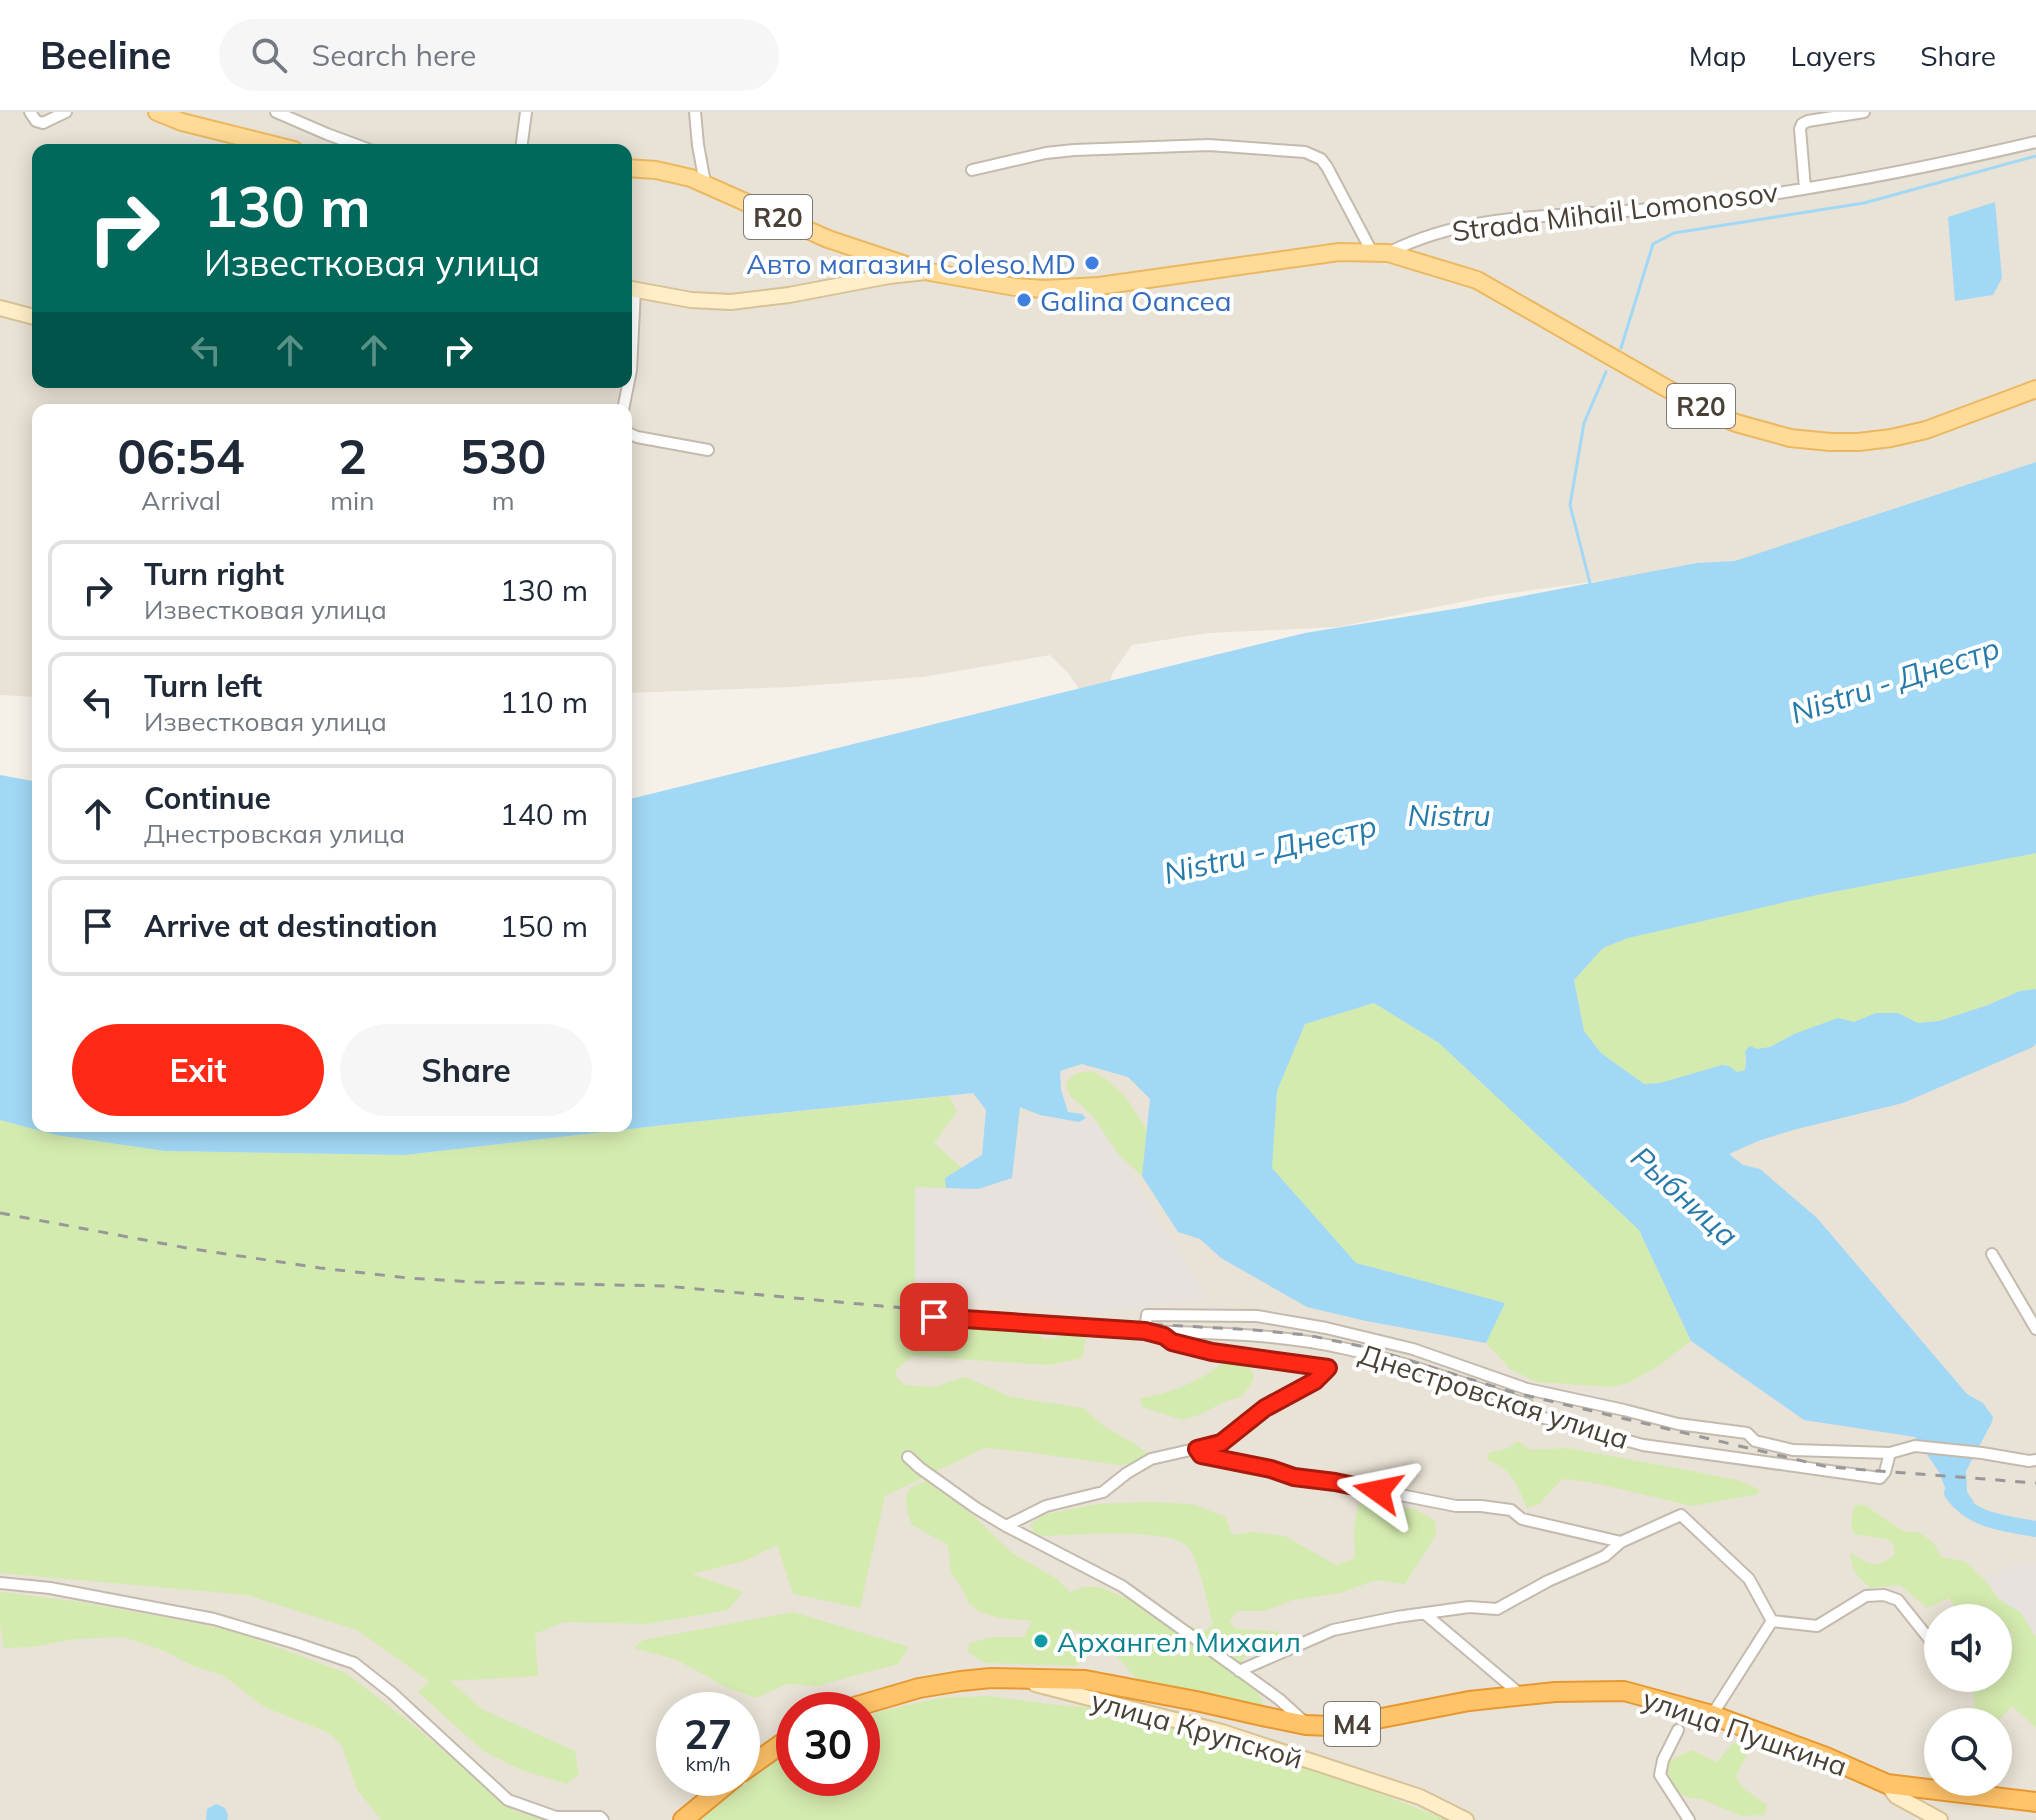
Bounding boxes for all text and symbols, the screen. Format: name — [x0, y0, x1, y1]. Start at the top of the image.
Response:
search box — [219, 19, 779, 91]
text: Beeline — [40, 31, 171, 79]
icon: search — [247, 33, 291, 77]
text: Search here — [311, 36, 476, 74]
text: Map — [1689, 38, 1746, 73]
text: Layers — [1790, 38, 1876, 73]
text: Share — [1920, 38, 1996, 73]
text: 130 m — [204, 171, 371, 241]
street label: Strada Mihail Lomonosov — [1450, 174, 1780, 248]
icon: right — [72, 176, 176, 280]
road number: R20 — [744, 195, 812, 239]
text: Известковая улица — [204, 240, 540, 285]
place label: Авто магазин Coleso.MD — [746, 246, 1076, 281]
marker: Авто магазин Coleso.MD — [1083, 254, 1101, 272]
place label: Galina Oancea — [1040, 283, 1232, 318]
marker: Galina Oancea — [1015, 291, 1033, 309]
icon: left — [184, 328, 228, 372]
icon: ahead — [268, 328, 312, 372]
icon: ahead — [352, 328, 396, 372]
icon: right — [436, 328, 480, 372]
road number: R20 — [1667, 384, 1735, 428]
text: 06:54 — [118, 426, 245, 486]
text: 2 — [338, 426, 367, 486]
text: 530 — [460, 426, 546, 486]
text: Arrival — [141, 484, 221, 517]
text: min — [330, 484, 374, 517]
text: m — [492, 484, 515, 517]
text: Turn right — [144, 555, 284, 593]
icon: right — [76, 568, 120, 612]
text: 130 m — [500, 571, 588, 609]
text: Известковая улица — [144, 593, 387, 626]
water label: Nistru - Днестр — [1786, 628, 2004, 732]
text: Turn left — [144, 667, 262, 705]
icon: left — [76, 680, 120, 724]
text: 110 m — [500, 683, 588, 721]
text: Известковая улица — [144, 705, 387, 738]
text: Continue — [144, 779, 271, 817]
icon: ahead — [76, 792, 120, 836]
text: 140 m — [500, 795, 588, 833]
water label: Nistru — [1408, 796, 1490, 834]
water label: Nistru - Днестр — [1160, 806, 1380, 892]
text: Днестровская улица — [144, 817, 405, 850]
icon: arrive — [76, 904, 120, 948]
text: Arrive at destination — [144, 907, 438, 945]
text: 150 m — [500, 907, 588, 945]
button: Exit — [72, 1024, 324, 1116]
button: Share — [340, 1024, 592, 1116]
water label: Рыбница — [1623, 1138, 1747, 1254]
pin — [900, 1283, 968, 1351]
icon: arrive — [912, 1295, 956, 1339]
street label: Днестровская улица — [1355, 1336, 1633, 1456]
position arrow — [1336, 1449, 1420, 1533]
map controls — [1924, 1604, 2012, 1796]
button: sound — [1924, 1604, 2012, 1692]
place label: Архангел Михаил — [1057, 1624, 1301, 1659]
marker: Архангел Михаил — [1032, 1632, 1050, 1650]
street label: улица Пушкина — [1638, 1681, 1852, 1783]
street label: улица Крупской — [1087, 1682, 1307, 1776]
speed limit sign: 30 — [776, 1692, 880, 1796]
road number: M4 — [1324, 1702, 1380, 1746]
button: search — [1924, 1708, 2012, 1796]
text: 27 — [684, 1709, 732, 1759]
text: km/h — [685, 1751, 731, 1776]

